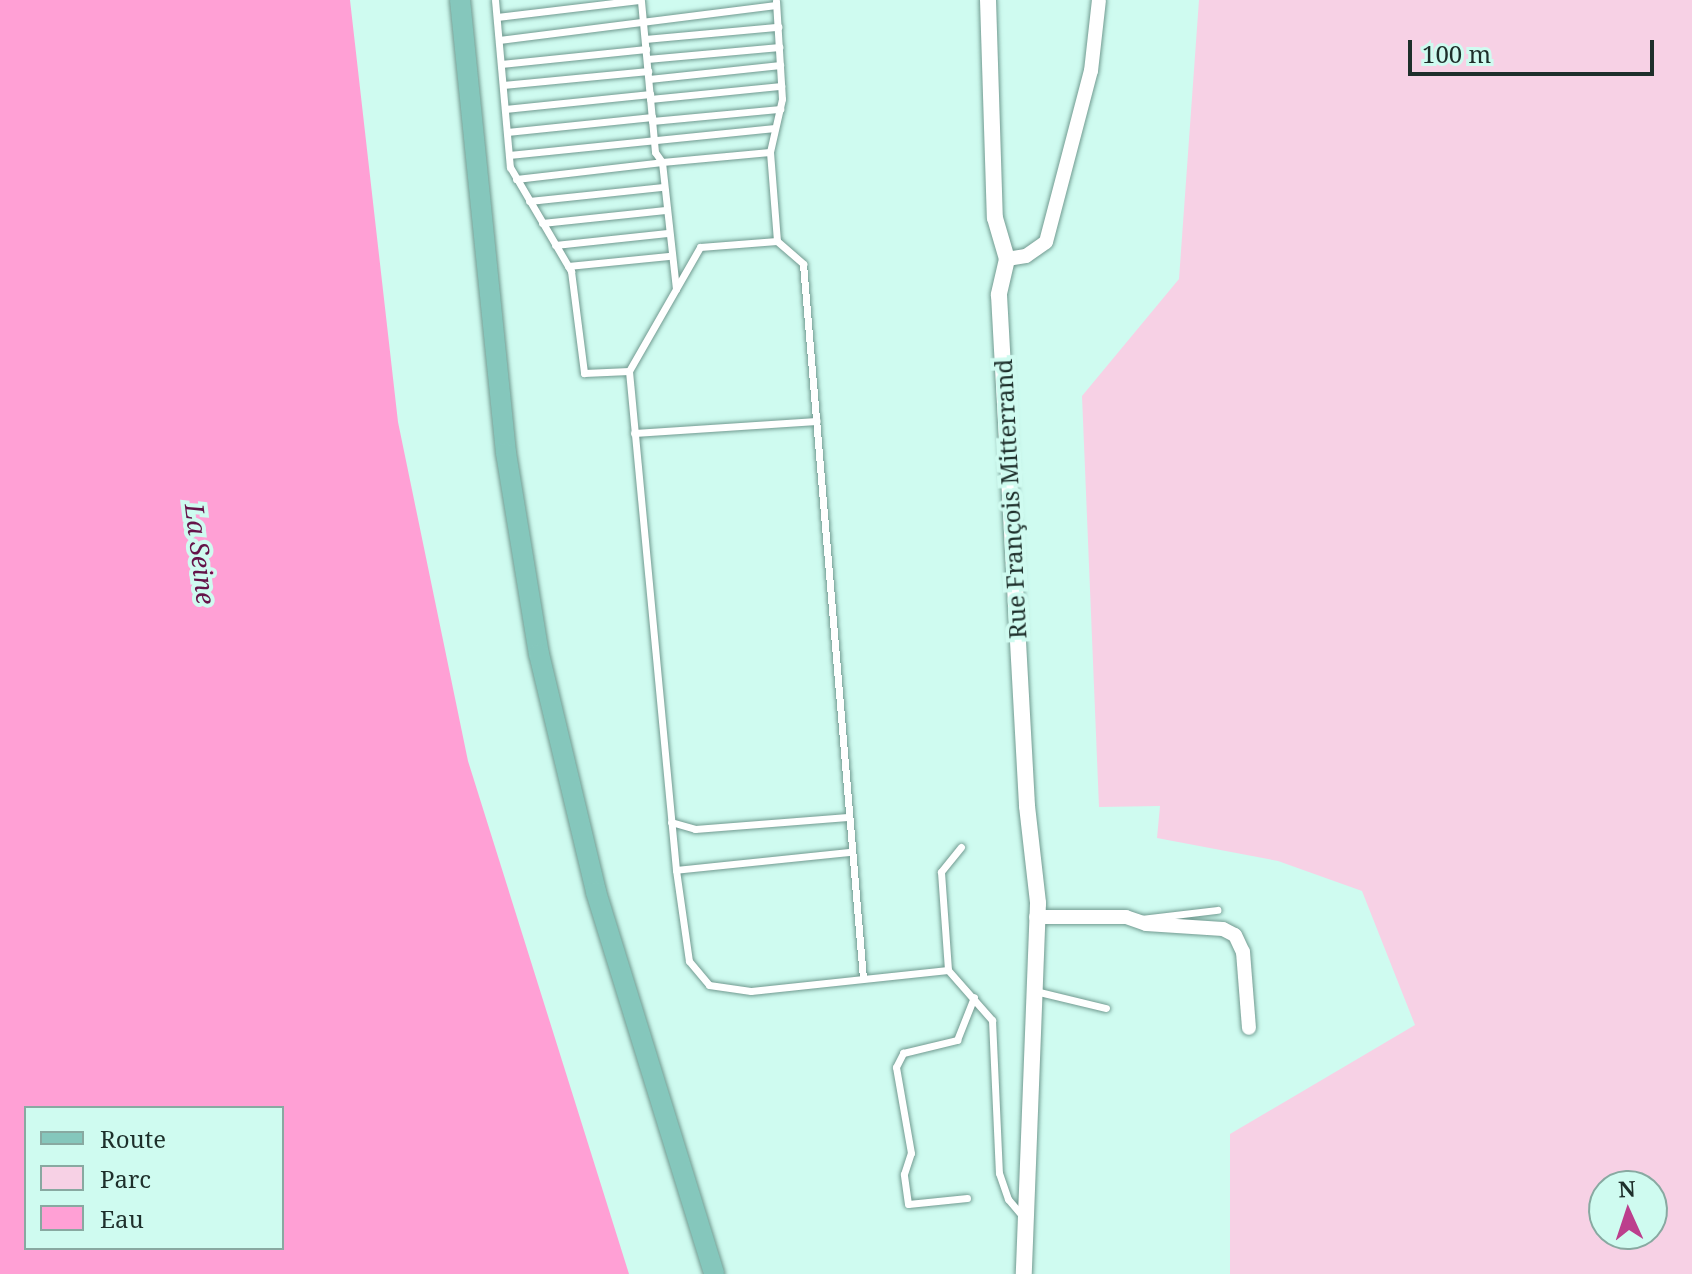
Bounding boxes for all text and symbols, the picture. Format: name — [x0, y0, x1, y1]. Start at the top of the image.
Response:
scale bar — [1412, 24, 1658, 74]
text: 100 m — [1422, 37, 1491, 70]
street label: Rue François Mitterrand — [988, 358, 1032, 640]
water label: La Seine — [178, 502, 222, 606]
legend — [24, 1106, 284, 1250]
text: Route — [100, 1122, 166, 1155]
text: Parc — [100, 1162, 151, 1195]
north arrow — [1588, 1170, 1668, 1250]
text: N — [1617, 1173, 1636, 1203]
text: Eau — [100, 1202, 144, 1235]

